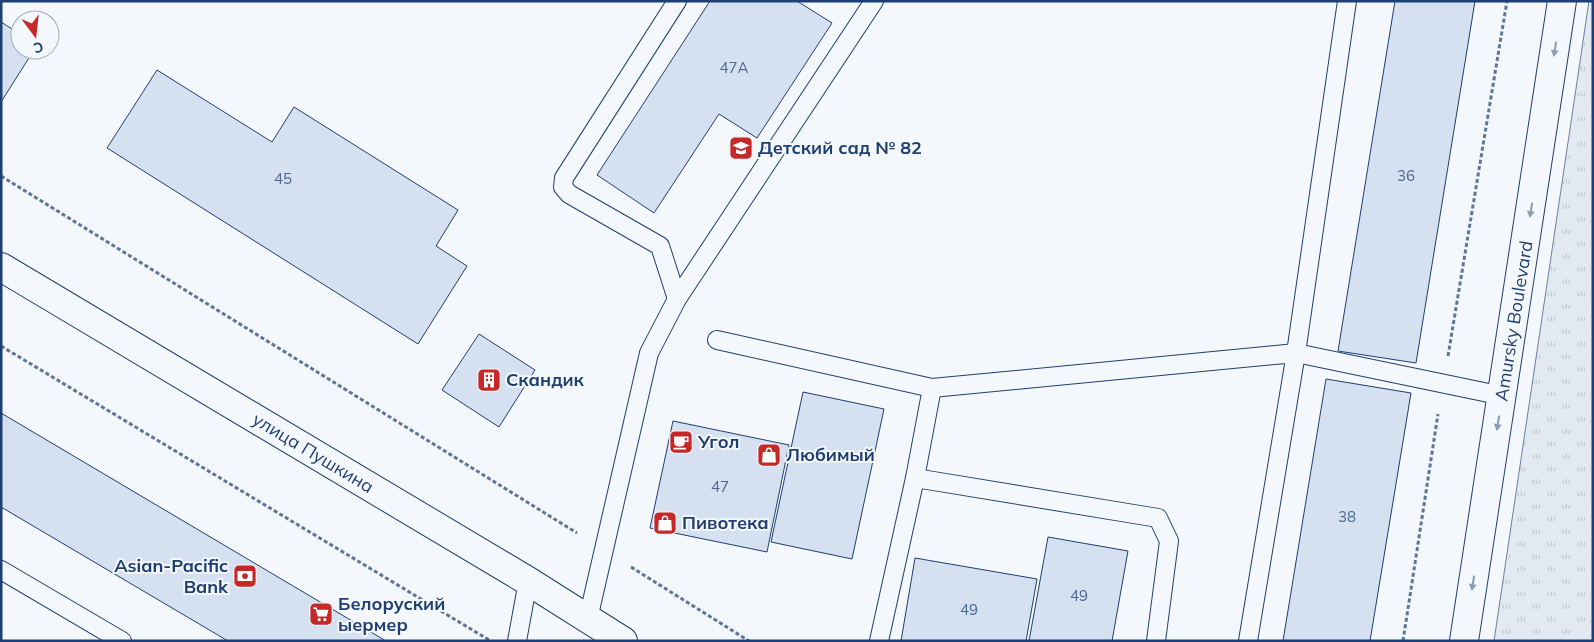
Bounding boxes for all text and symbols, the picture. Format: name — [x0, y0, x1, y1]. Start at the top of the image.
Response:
north arrow — [10, 10, 60, 60]
text: С — [31, 38, 45, 57]
one-way arrow — [1551, 42, 1559, 58]
house number: 47А — [719, 58, 749, 77]
school or university icon: Детский сад № 82 — [728, 135, 754, 161]
place label: Детский сад № 82 — [758, 136, 922, 159]
house number: 36 — [1397, 166, 1415, 185]
house number: 45 — [274, 169, 292, 188]
one-way arrow — [1526, 202, 1534, 218]
street label: Amursky Boulevard — [1489, 239, 1538, 403]
building icon: Скандик — [476, 367, 502, 393]
place label: Скандик — [506, 368, 585, 391]
street label: улица Пушкина — [248, 407, 378, 498]
one-way arrow — [1494, 415, 1502, 431]
cafe icon: Угол — [668, 429, 694, 455]
place label: Угол — [697, 430, 739, 453]
shop icon: Любимый — [756, 442, 782, 468]
place label: Любимый — [786, 443, 875, 466]
house number: 47 — [711, 477, 729, 496]
house number: 38 — [1338, 507, 1356, 526]
shop icon: Пивотека — [652, 510, 678, 536]
place label: Пивотека — [682, 511, 769, 534]
place label: Asian-Pacific Bank — [114, 554, 229, 598]
bank icon: Asian-Pacific Bank — [232, 563, 258, 589]
one-way arrow — [1469, 576, 1477, 592]
house number: 49 — [1070, 586, 1088, 605]
place label: Белоруский ыермер — [338, 592, 445, 636]
house number: 49 — [960, 600, 978, 619]
supermarket icon: Белоруский ыермер — [308, 601, 334, 627]

